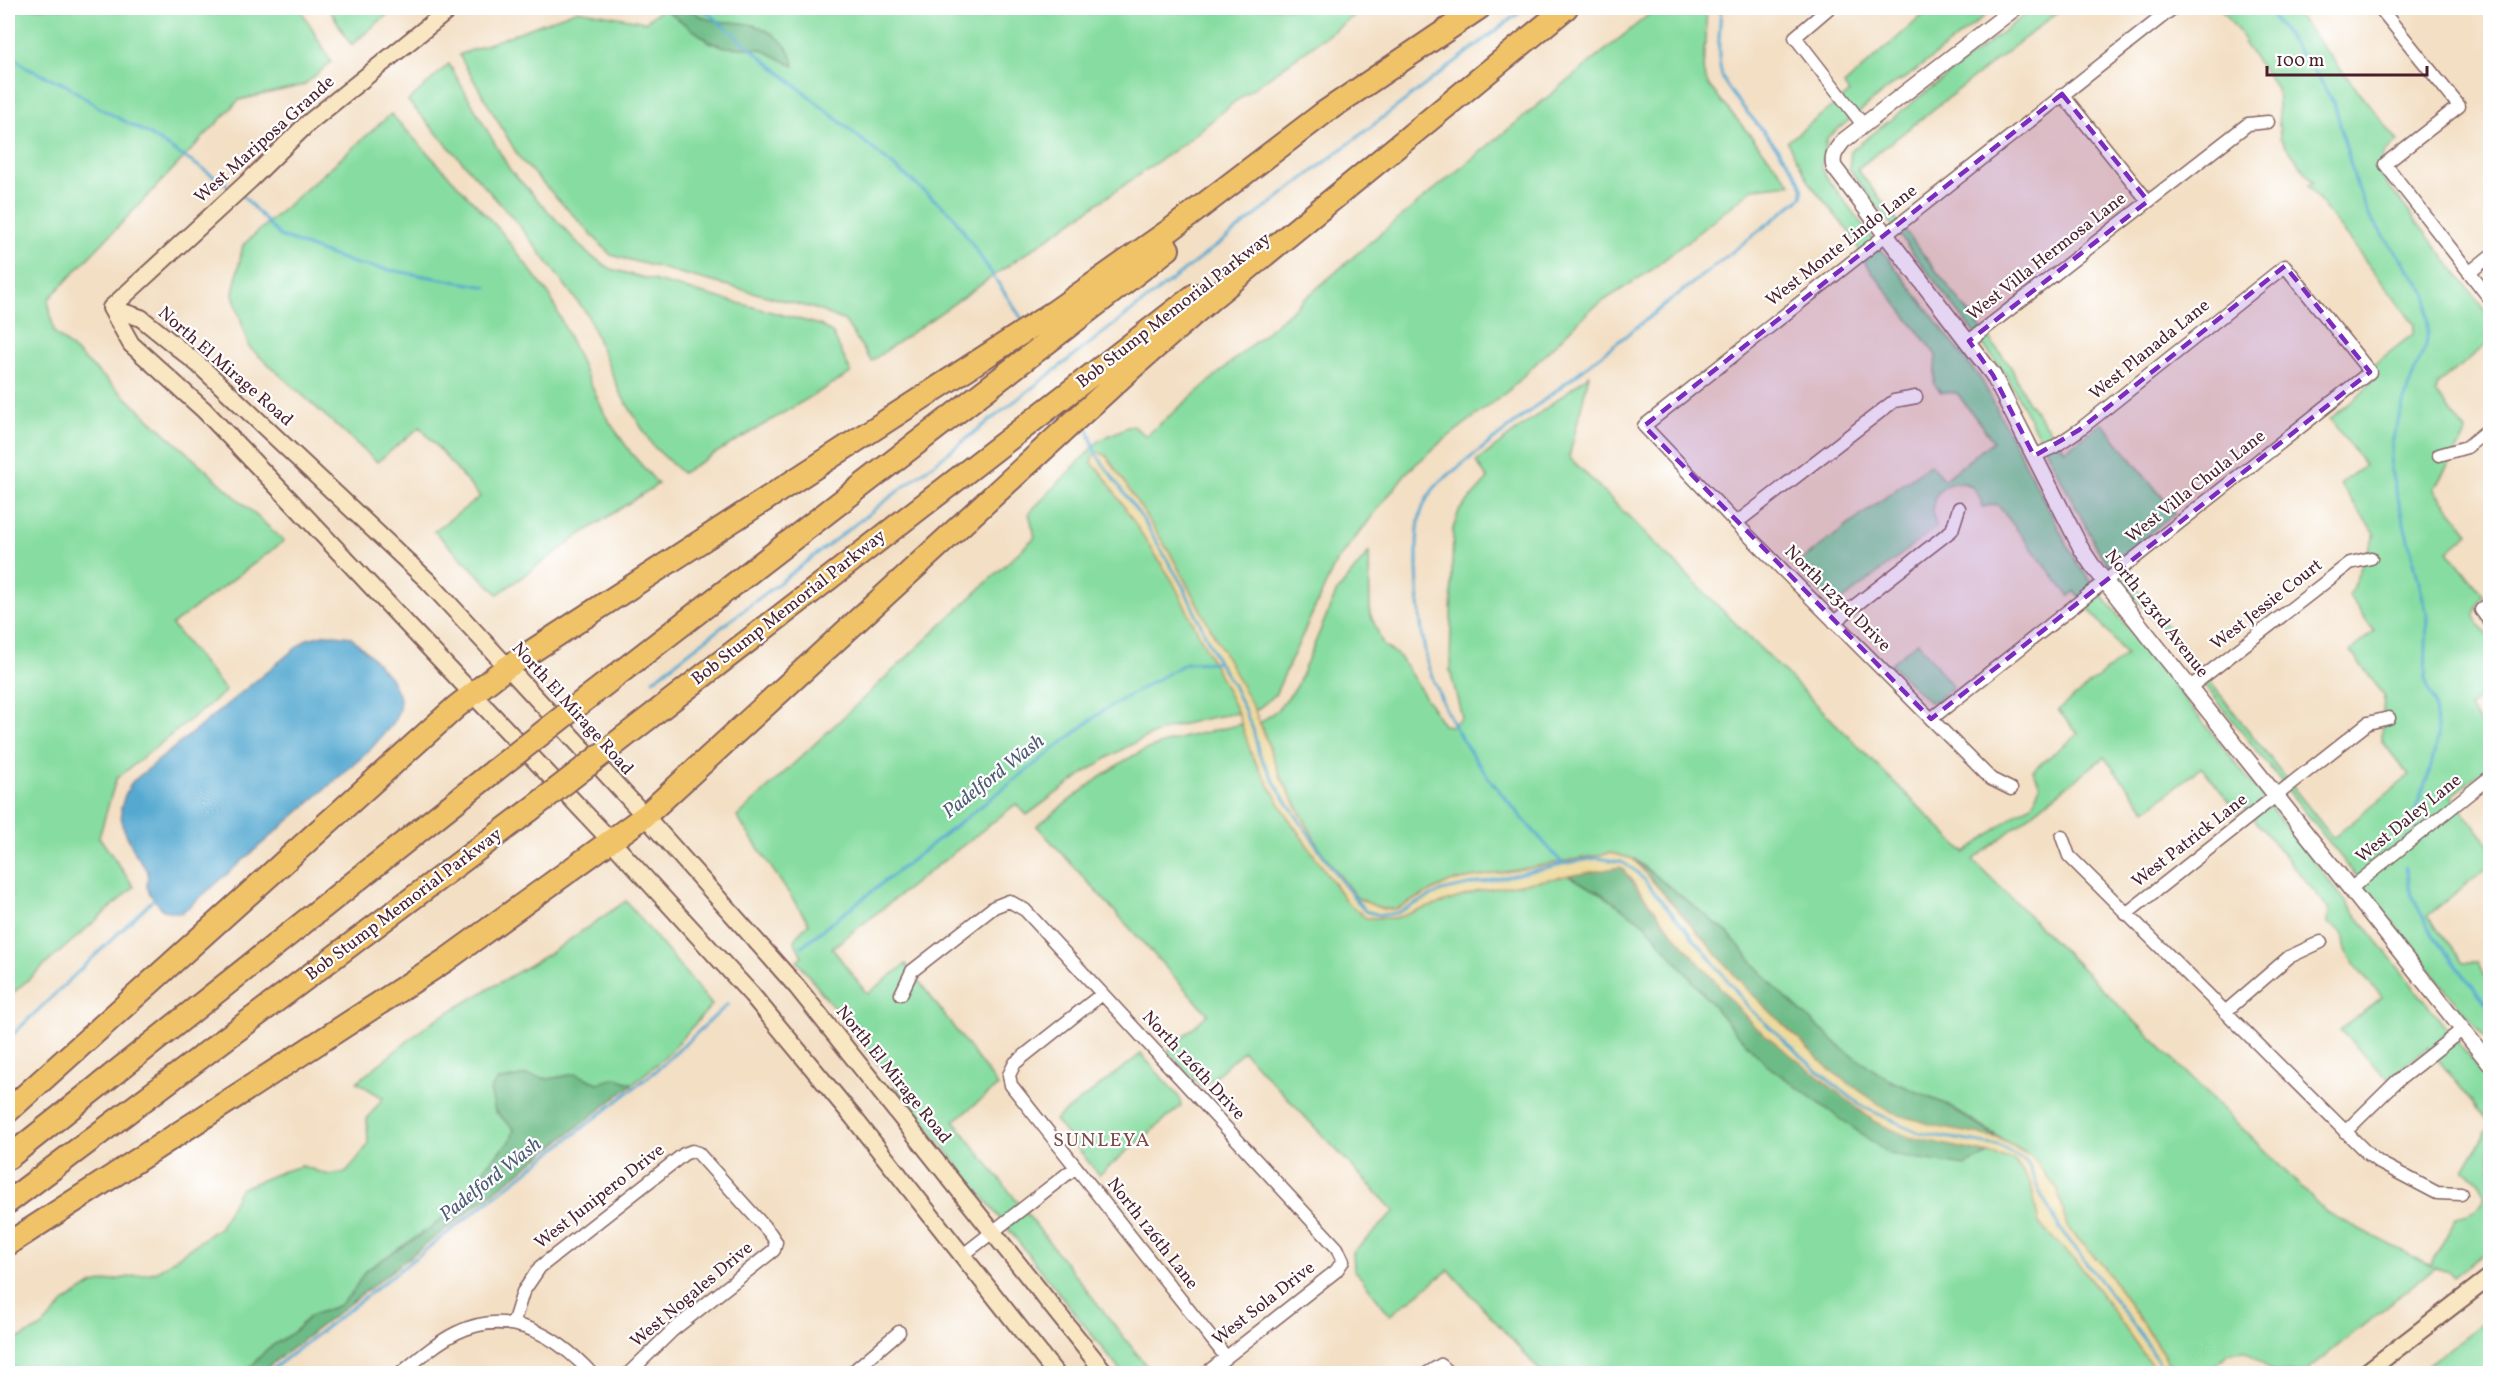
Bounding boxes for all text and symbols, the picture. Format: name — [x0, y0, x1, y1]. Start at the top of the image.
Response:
scale bar — [2267, 39, 2428, 77]
text: 100 m — [2276, 49, 2325, 74]
street label: West Mariposa Grande — [189, 70, 341, 210]
street label: West Monte Lindo Lane — [1761, 179, 1923, 313]
street label: West Villa Hermosa Lane — [1962, 187, 2132, 327]
street label: Bob Stump Memorial Parkway — [1072, 227, 1277, 395]
street label: West Planada Lane — [2084, 294, 2216, 406]
street label: North El Mirage Road — [152, 301, 298, 433]
street label: West Villa Chula Lane — [2121, 424, 2271, 550]
street label: Bob Stump Memorial Parkway — [687, 524, 892, 692]
street label: North 123rd Drive — [1778, 540, 1896, 658]
street label: North 123rd Avenue — [2098, 545, 2214, 683]
street label: West Jessie Court — [2206, 553, 2328, 657]
street label: North El Mirage Road — [505, 637, 639, 781]
water label: Padelford Wash — [937, 728, 1051, 826]
street label: West Daley Lane — [2351, 768, 2467, 870]
street label: West Patrick Lane — [2127, 788, 2253, 894]
street label: Bob Stump Memorial Parkway — [300, 822, 508, 987]
street label: North El Mirage Road — [829, 1000, 957, 1150]
street label: North 126th Drive — [1136, 1006, 1250, 1126]
district label: SUNLEYA — [1053, 1127, 1151, 1155]
water label: Padelford Wash — [434, 1131, 548, 1229]
street label: West Junipero Drive — [530, 1138, 670, 1256]
street label: North 126th Lane — [1100, 1173, 1204, 1295]
street label: West Nogales Drive — [625, 1236, 759, 1354]
street label: West Sola Drive — [1207, 1256, 1321, 1352]

